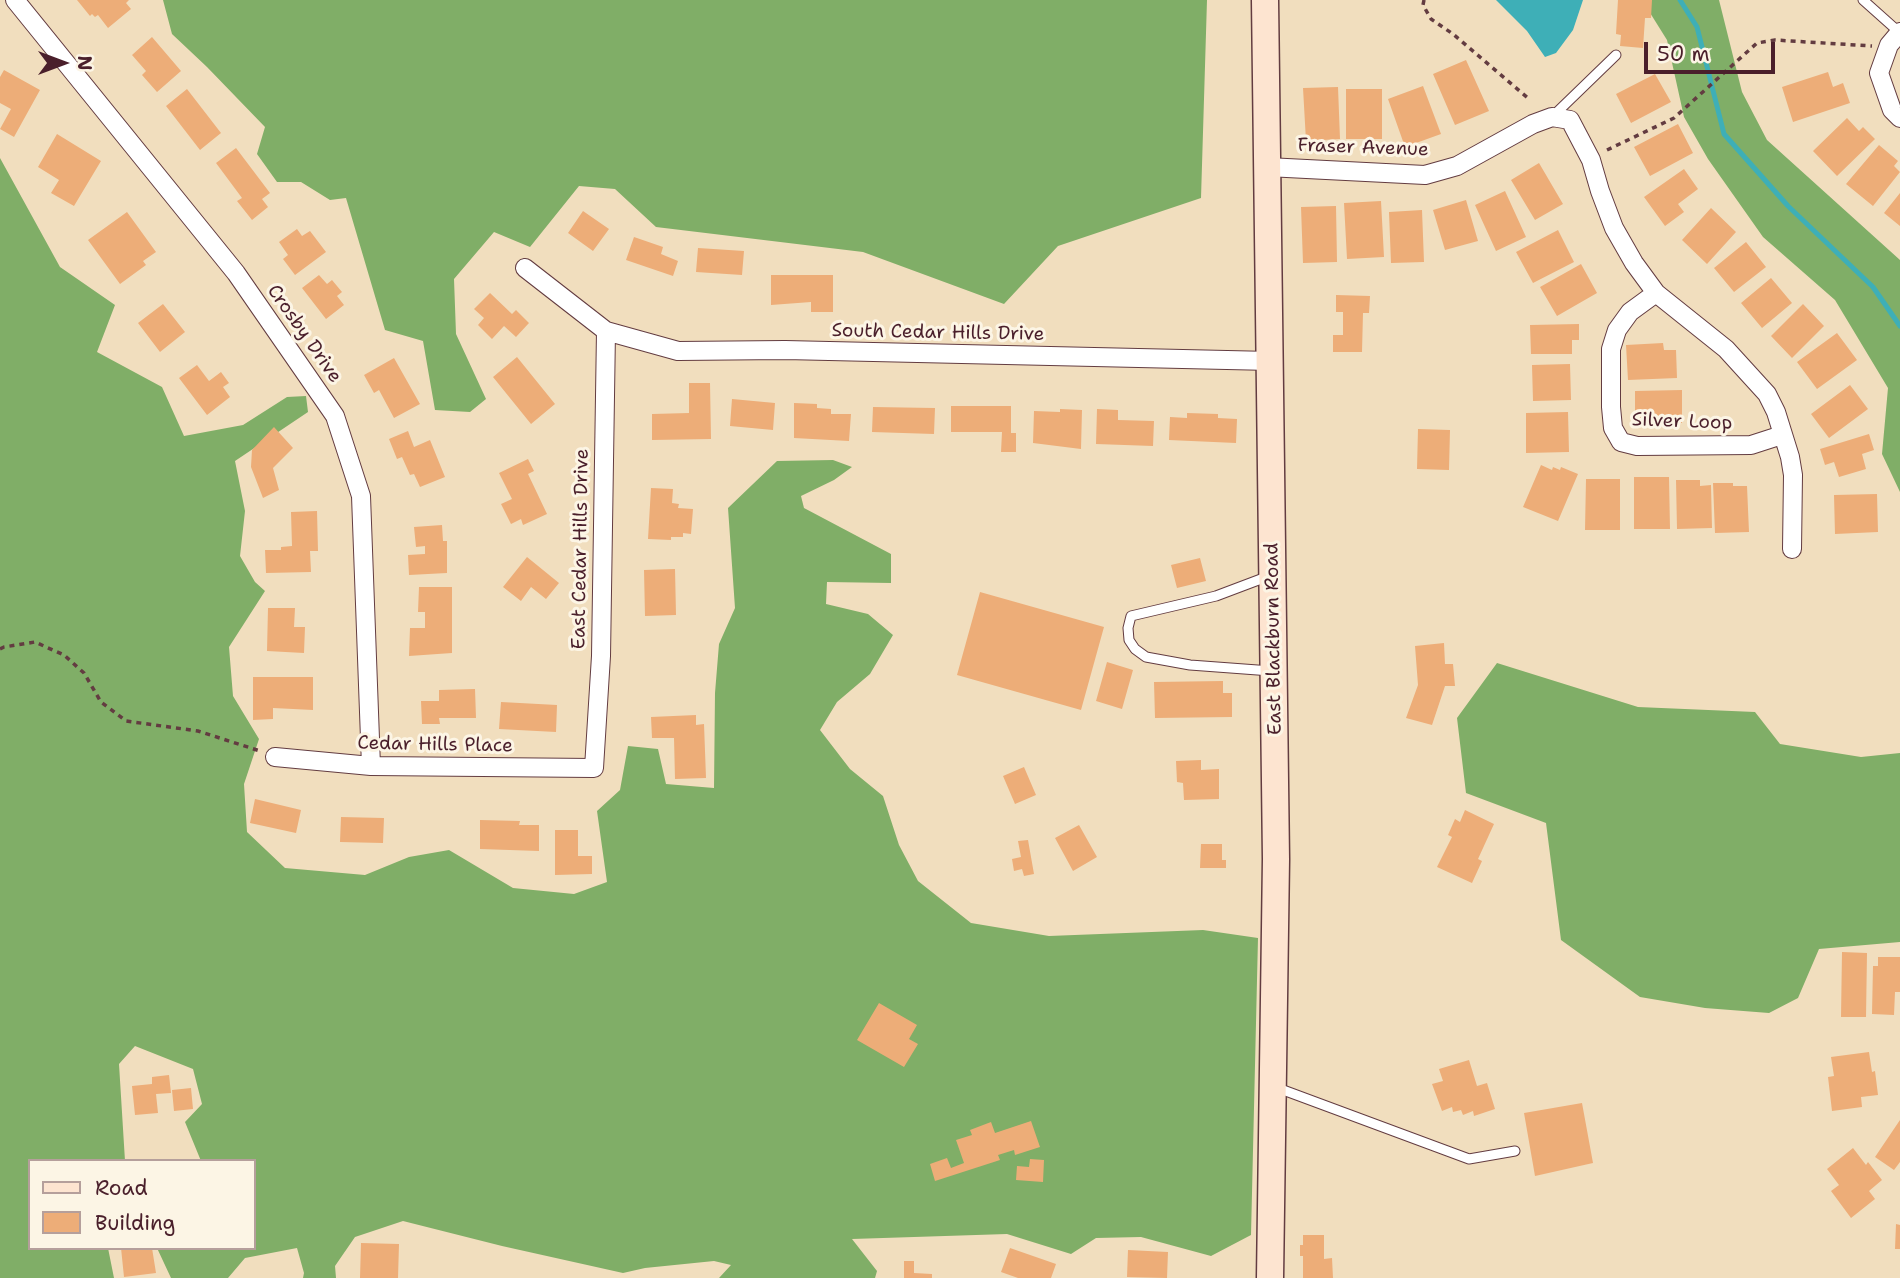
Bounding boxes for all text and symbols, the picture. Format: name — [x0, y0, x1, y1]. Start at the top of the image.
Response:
north arrow — [28, 28, 98, 98]
scale bar — [1648, 28, 1779, 72]
text: 50 m — [1657, 40, 1710, 68]
text: N — [72, 55, 97, 71]
street label: Fraser Avenue — [1297, 134, 1429, 162]
street label: Crosby Drive — [262, 281, 346, 387]
street label: South Cedar Hills Drive — [831, 320, 1045, 346]
street label: Silver Loop — [1631, 409, 1733, 435]
street label: East Cedar Hills Drive — [568, 448, 594, 650]
street label: East Blackburn Road — [1261, 543, 1287, 735]
street label: Cedar Hills Place — [357, 732, 513, 758]
legend — [28, 1159, 256, 1250]
text: Road — [95, 1174, 148, 1202]
text: Building — [95, 1209, 175, 1237]

